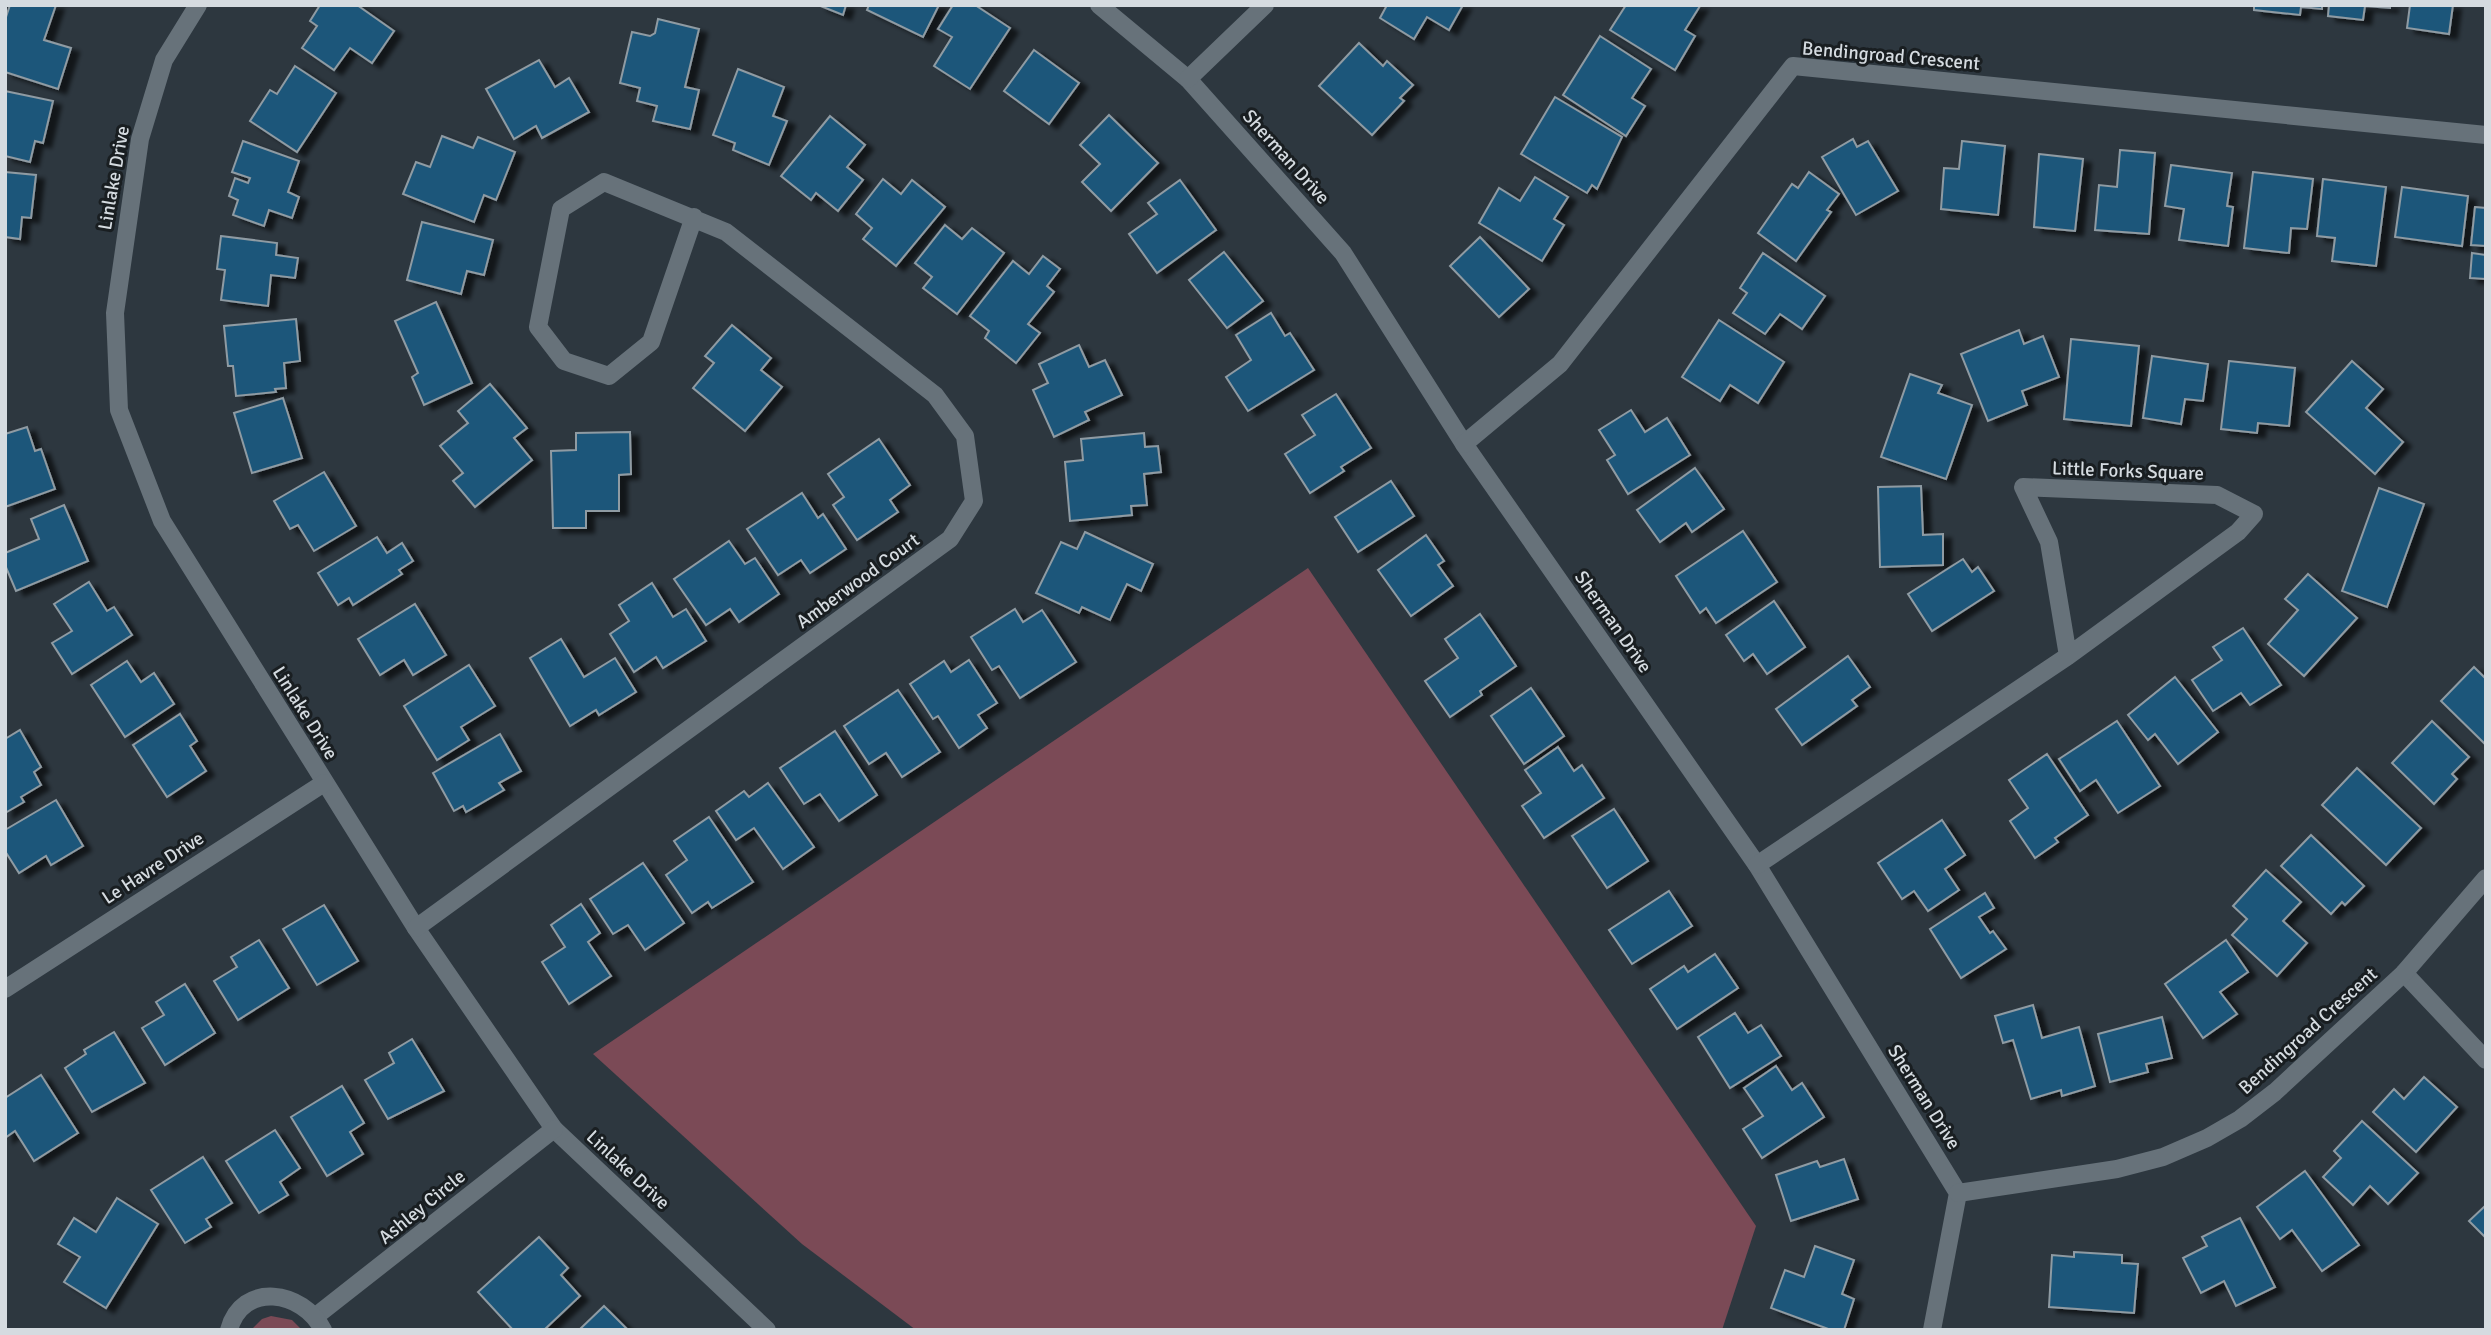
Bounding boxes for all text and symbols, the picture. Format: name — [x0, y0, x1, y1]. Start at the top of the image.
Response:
street label: Bendingroad Crescent — [1801, 36, 1981, 76]
street label: Sherman Drive — [1237, 105, 1335, 209]
street label: Linlake Drive — [93, 124, 135, 232]
street label: Little Forks Square — [2052, 456, 2204, 486]
street label: Amberwood Court — [792, 528, 925, 634]
street label: Sherman Drive — [1569, 566, 1657, 678]
street label: Linlake Drive — [267, 662, 343, 764]
street label: Le Havre Drive — [98, 826, 208, 910]
street label: Bendingroad Crescent — [2234, 962, 2383, 1100]
street label: Sherman Drive — [1882, 1040, 1966, 1154]
street label: Linlake Drive — [581, 1125, 675, 1215]
street label: Ashley Circle — [374, 1165, 470, 1249]

